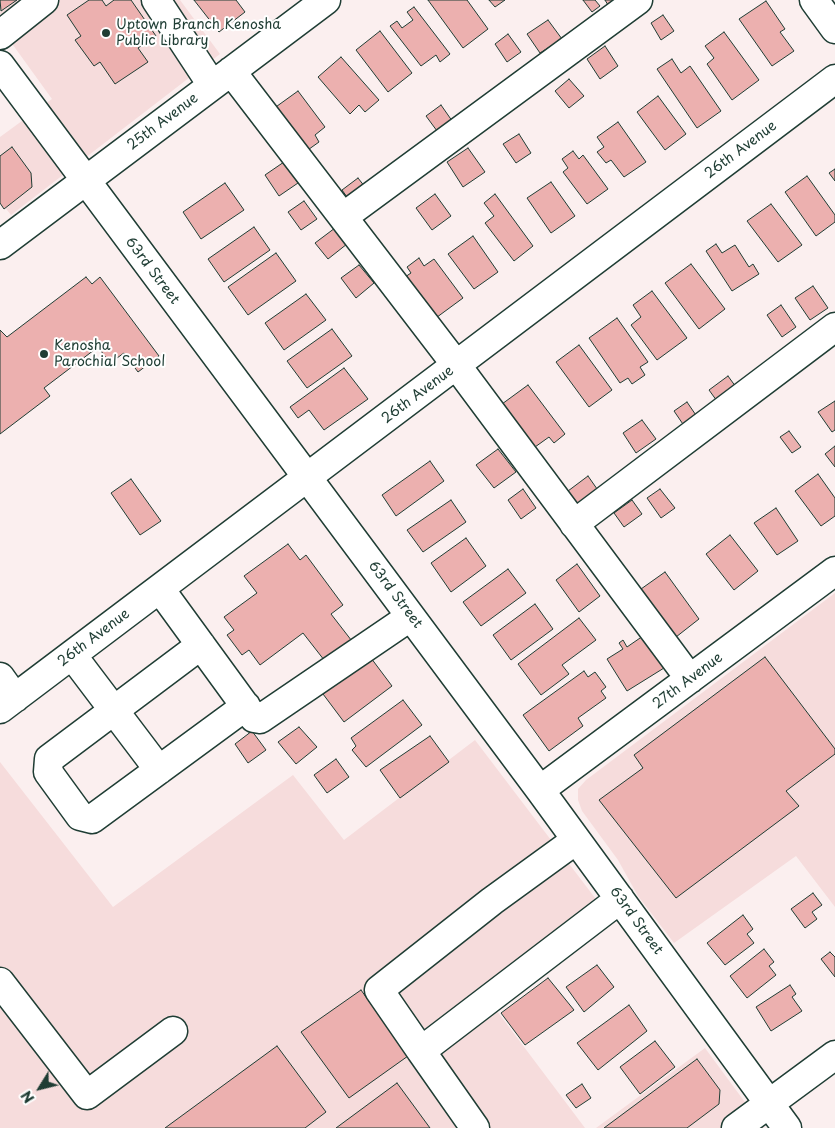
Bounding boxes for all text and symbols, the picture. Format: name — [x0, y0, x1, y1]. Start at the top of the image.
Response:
place label: Uptown Branch Kenosha Public Library — [116, 17, 281, 49]
marker: Uptown Branch Kenosha Public Library — [100, 27, 112, 39]
street label: 25th Avenue — [124, 90, 202, 154]
street label: 26th Avenue — [702, 118, 780, 182]
street label: 63rd Street — [121, 234, 183, 308]
place label: Kenosha Parochial School — [54, 338, 165, 371]
marker: Kenosha Parochial School — [38, 348, 50, 360]
street label: 26th Avenue — [379, 363, 457, 427]
street label: 63rd Street — [364, 558, 426, 632]
street label: 26th Avenue — [55, 606, 133, 670]
street label: 27th Avenue — [650, 649, 726, 713]
street label: 63rd Street — [606, 884, 666, 958]
north arrow — [15, 1063, 65, 1113]
text: N — [16, 1086, 39, 1108]

